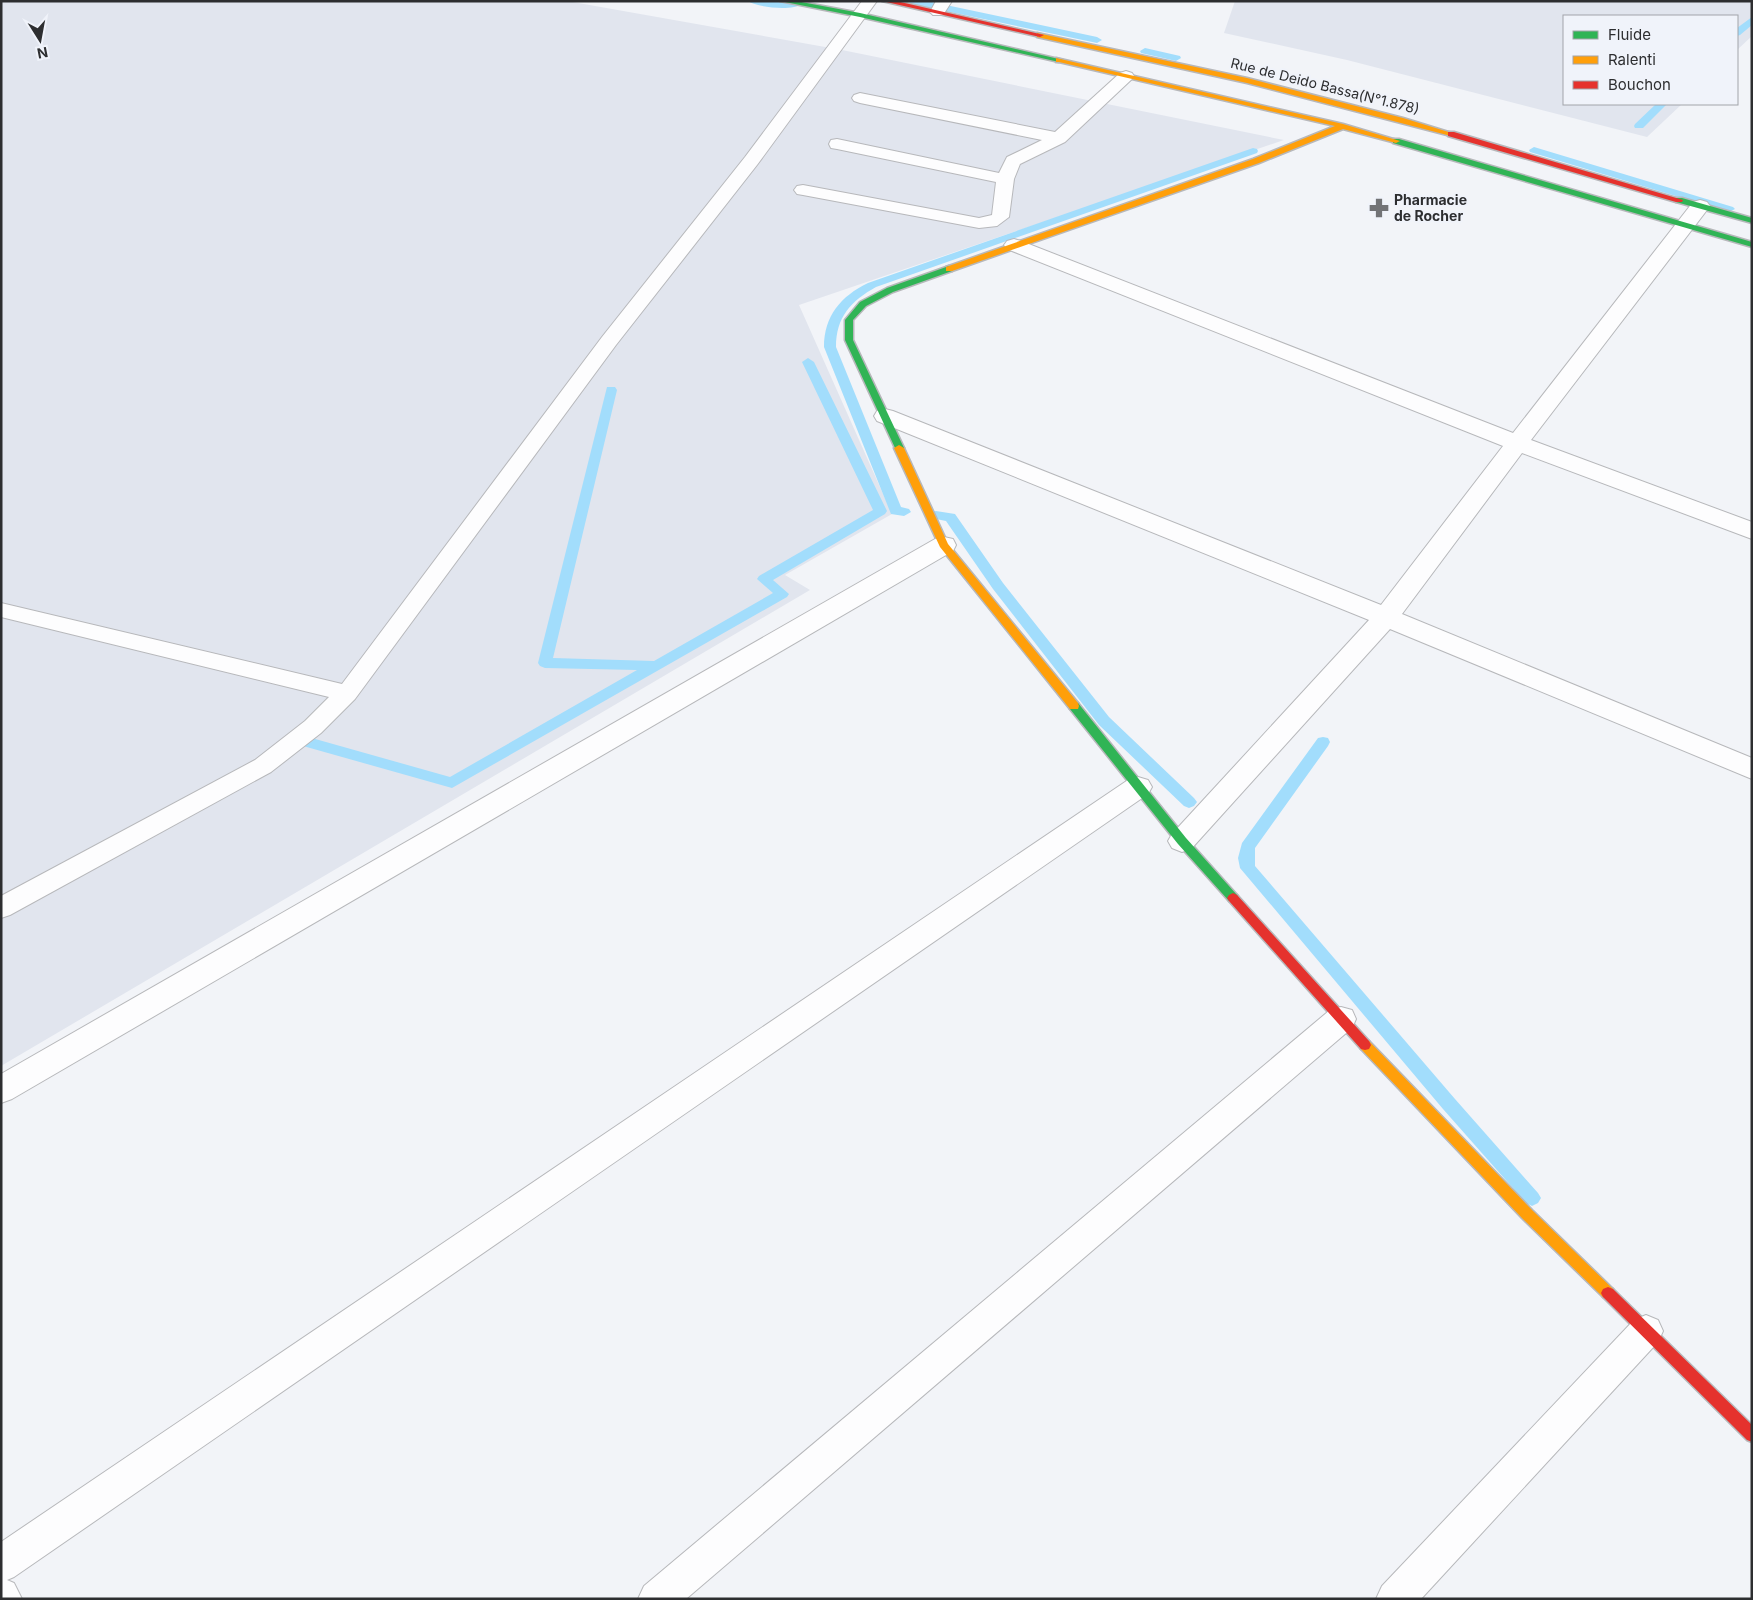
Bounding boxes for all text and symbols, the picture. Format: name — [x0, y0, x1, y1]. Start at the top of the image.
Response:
north arrow — [15, 15, 65, 65]
legend — [1563, 15, 1738, 105]
text: Fluide — [1608, 25, 1651, 44]
text: N — [36, 44, 49, 63]
text: Ralenti — [1608, 50, 1656, 69]
street label: Rue de Deido Bassa(N°1.878) — [1229, 54, 1421, 117]
text: Bouchon — [1608, 75, 1671, 94]
place label: Pharmacie de Rocher — [1394, 191, 1467, 224]
pharmacy icon: Pharmacie de Rocher — [1368, 197, 1390, 219]

